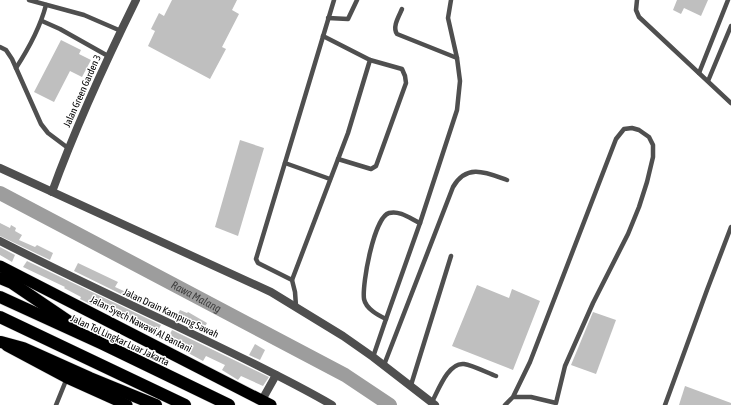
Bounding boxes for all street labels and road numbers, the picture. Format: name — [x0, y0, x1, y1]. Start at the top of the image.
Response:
street label: Jalan Green Garden 3 — [61, 53, 103, 129]
street label: Jalan Drain Kampung Sawah — [122, 286, 220, 340]
street label: Jalan Syech Nawawi Al Bantani — [88, 294, 194, 354]
street label: Jalan Tol Lingkar Luar Jakarta — [69, 312, 171, 368]

